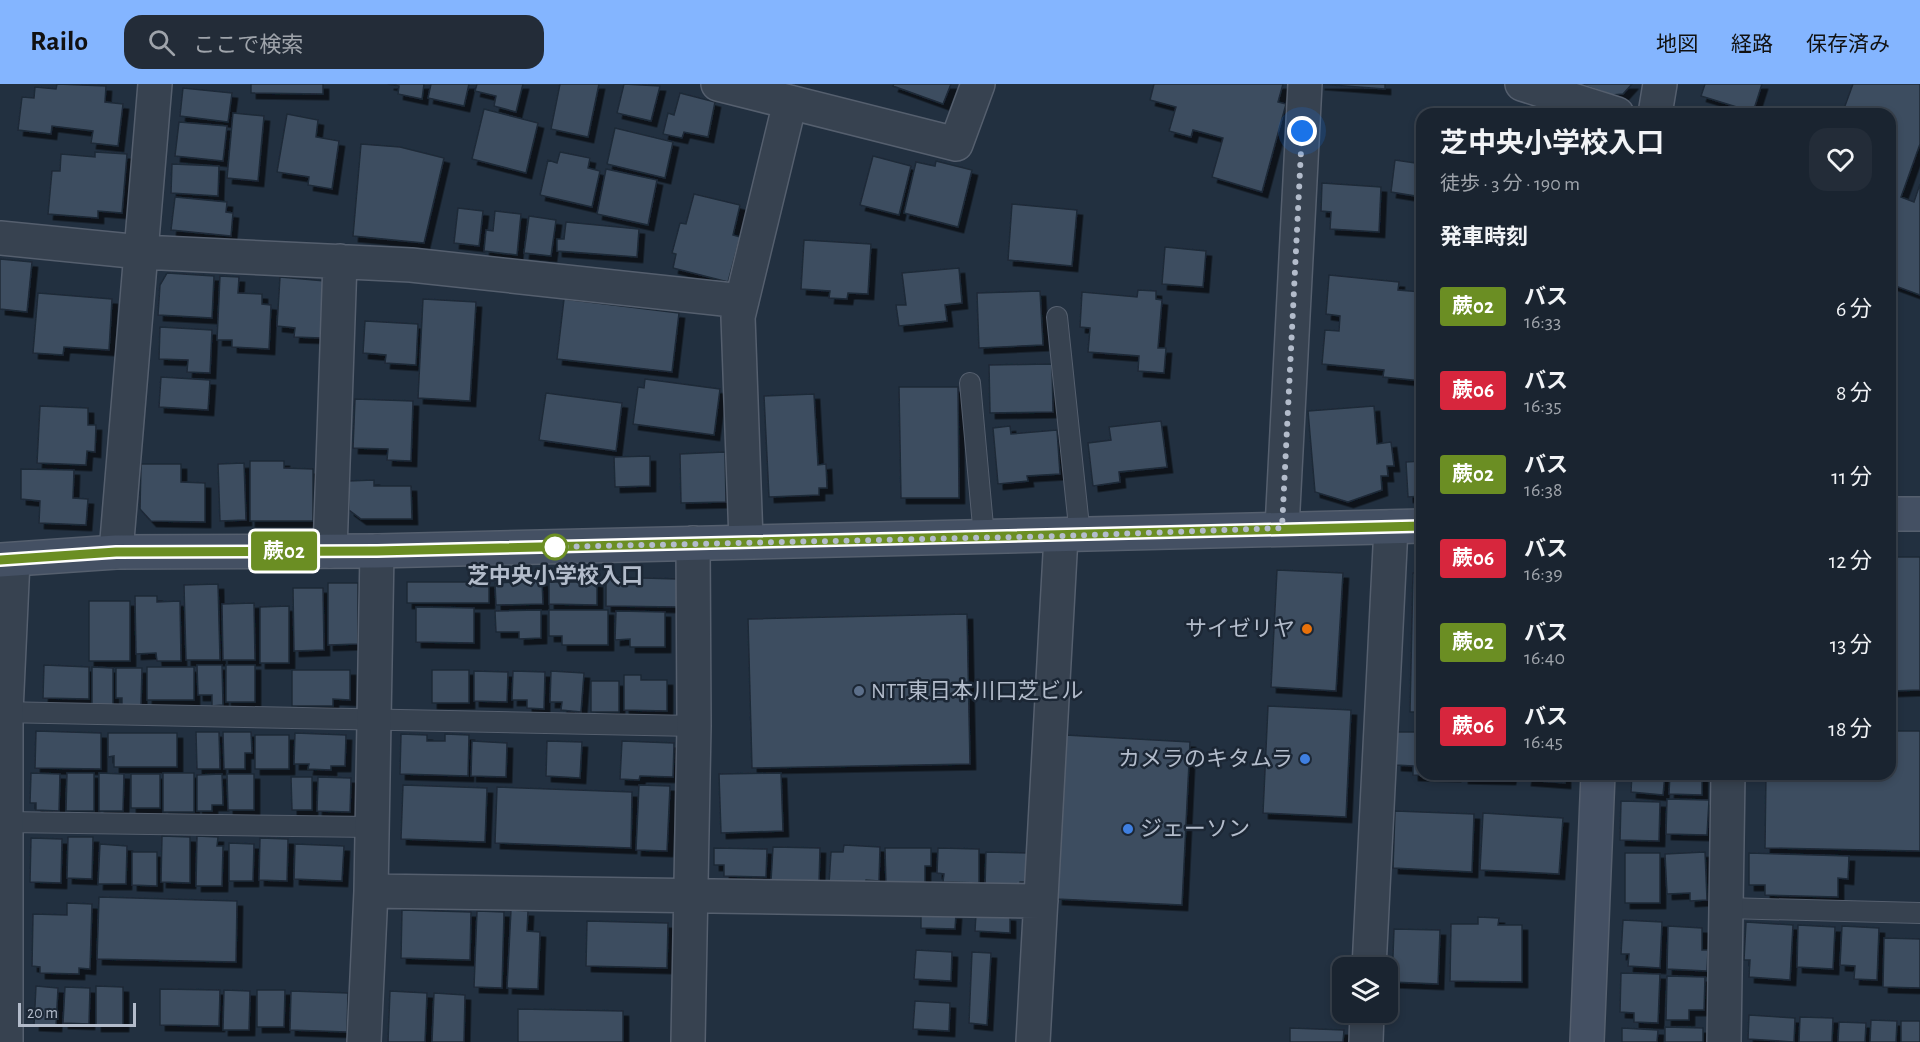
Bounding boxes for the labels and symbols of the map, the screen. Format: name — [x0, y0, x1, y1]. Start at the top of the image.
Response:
your location — [1287, 116, 1317, 146]
line badge: 蕨02 — [250, 532, 318, 570]
marker: 芝中央小学校入口 — [542, 534, 568, 560]
place label: 芝中央小学校入口 — [467, 564, 643, 587]
place label: サイゼリヤ — [1185, 617, 1295, 640]
marker: サイゼリヤ — [1300, 622, 1314, 636]
place label: NTT東日本川口芝ビル — [871, 679, 1083, 702]
marker: NTT東日本川口芝ビル — [852, 684, 866, 698]
place label: カメラのキタムラ — [1118, 748, 1293, 770]
marker: カメラのキタムラ — [1298, 752, 1312, 766]
place label: ジェーソン — [1140, 818, 1250, 840]
marker: ジェーソン — [1121, 822, 1135, 836]
scale bar — [18, 1000, 136, 1028]

